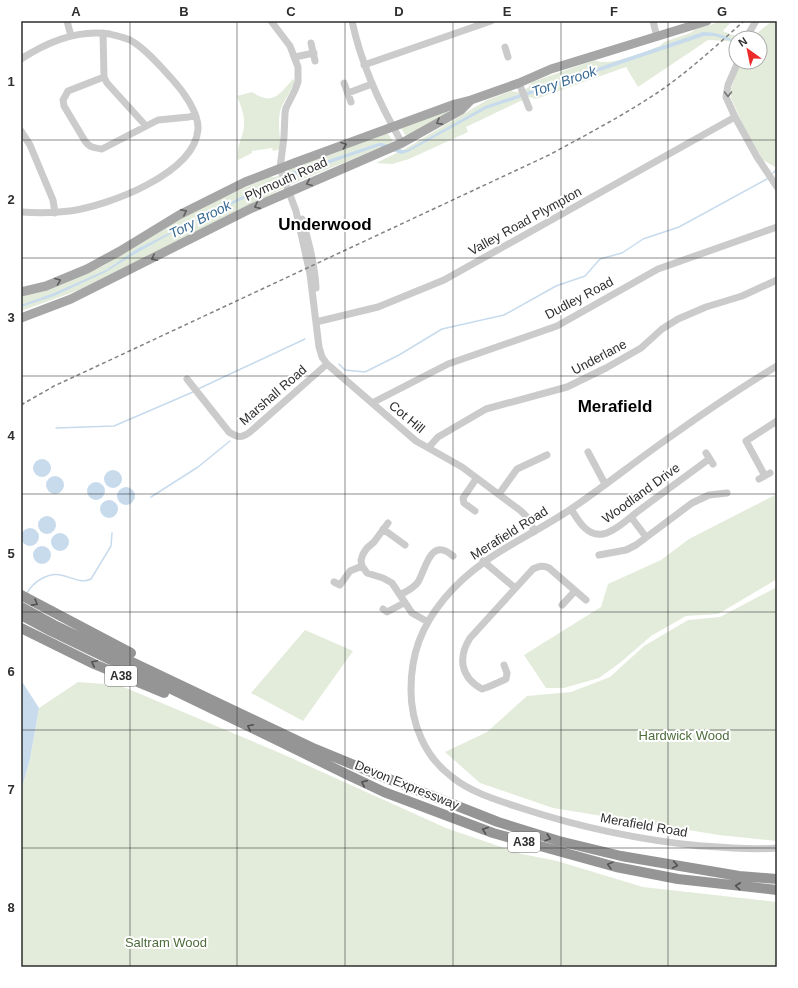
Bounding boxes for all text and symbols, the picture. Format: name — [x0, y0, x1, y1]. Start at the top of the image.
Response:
text: A — [71, 4, 81, 19]
text: B — [179, 4, 189, 19]
text: C — [286, 4, 296, 19]
text: D — [394, 4, 404, 19]
text: E — [503, 4, 512, 19]
text: F — [610, 4, 618, 19]
text: G — [717, 4, 727, 19]
north arrow — [728, 30, 768, 70]
text: N — [736, 34, 749, 49]
water label: Tory Brook — [530, 62, 599, 100]
text: 1 — [7, 74, 15, 89]
one-way arrow — [724, 91, 732, 97]
one-way arrow — [436, 117, 443, 125]
one-way arrow — [341, 141, 348, 149]
street label: Plymouth Road — [242, 154, 330, 204]
one-way arrow — [306, 178, 314, 186]
street label: Valley Road Plympton — [466, 184, 584, 258]
text: 2 — [7, 192, 15, 207]
water label: Tory Brook — [166, 196, 234, 241]
one-way arrow — [254, 201, 262, 209]
one-way arrow — [180, 209, 188, 217]
district label: Underwood — [278, 215, 372, 234]
one-way arrow — [151, 253, 159, 261]
street label: Dudley Road — [542, 274, 616, 322]
one-way arrow — [54, 278, 62, 286]
text: 3 — [7, 310, 15, 325]
street label: Underlane — [569, 336, 629, 378]
street label: Marshall Road — [236, 362, 310, 428]
district label: Merafield — [578, 397, 652, 416]
street label: Cot Hill — [386, 398, 428, 436]
text: 4 — [7, 428, 15, 443]
street label: Woodland Drive — [599, 460, 683, 526]
street label: Merafield Road — [468, 503, 550, 563]
text: 5 — [7, 546, 15, 561]
one-way arrow — [31, 599, 38, 606]
one-way arrow — [90, 660, 98, 668]
text: 6 — [7, 664, 15, 679]
road number: A38 — [105, 666, 137, 686]
one-way arrow — [247, 724, 254, 732]
park label: Hardwick Wood — [639, 728, 729, 743]
street label: Devon Expressway — [353, 757, 462, 813]
one-way arrow — [361, 780, 368, 788]
text: 7 — [7, 782, 15, 797]
street label: Merafield Road — [599, 810, 689, 840]
one-way arrow — [482, 826, 489, 835]
road number: A38 — [508, 832, 540, 852]
one-way arrow — [544, 833, 551, 841]
one-way arrow — [672, 860, 678, 869]
one-way arrow — [607, 862, 613, 870]
one-way arrow — [735, 882, 741, 891]
text: 8 — [7, 900, 15, 915]
park label: Saltram Wood — [125, 935, 207, 950]

